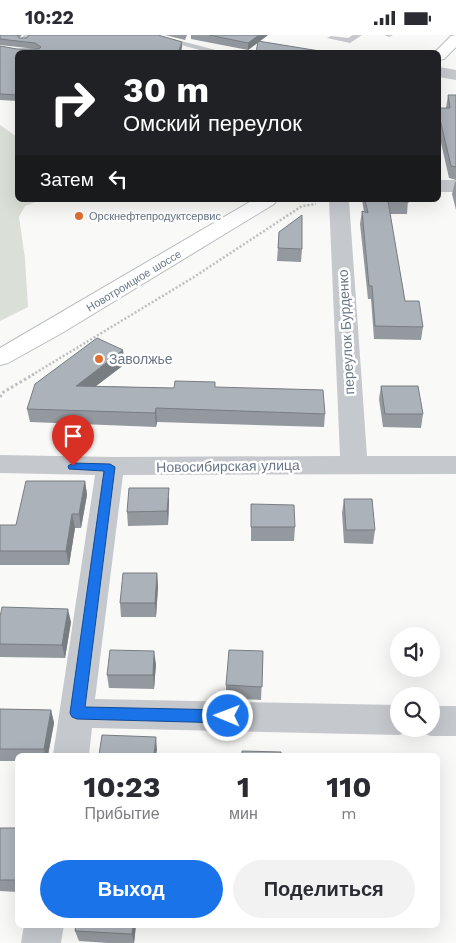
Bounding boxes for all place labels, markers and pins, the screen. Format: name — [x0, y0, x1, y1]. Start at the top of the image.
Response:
marker: Орскнефтепродуктсервис — [73, 210, 85, 222]
place label: Орскнефтепродуктсервис — [89, 210, 221, 223]
place label: Заволжье — [109, 351, 173, 367]
marker: Заволжье — [93, 353, 105, 365]
pin — [52, 415, 94, 466]

